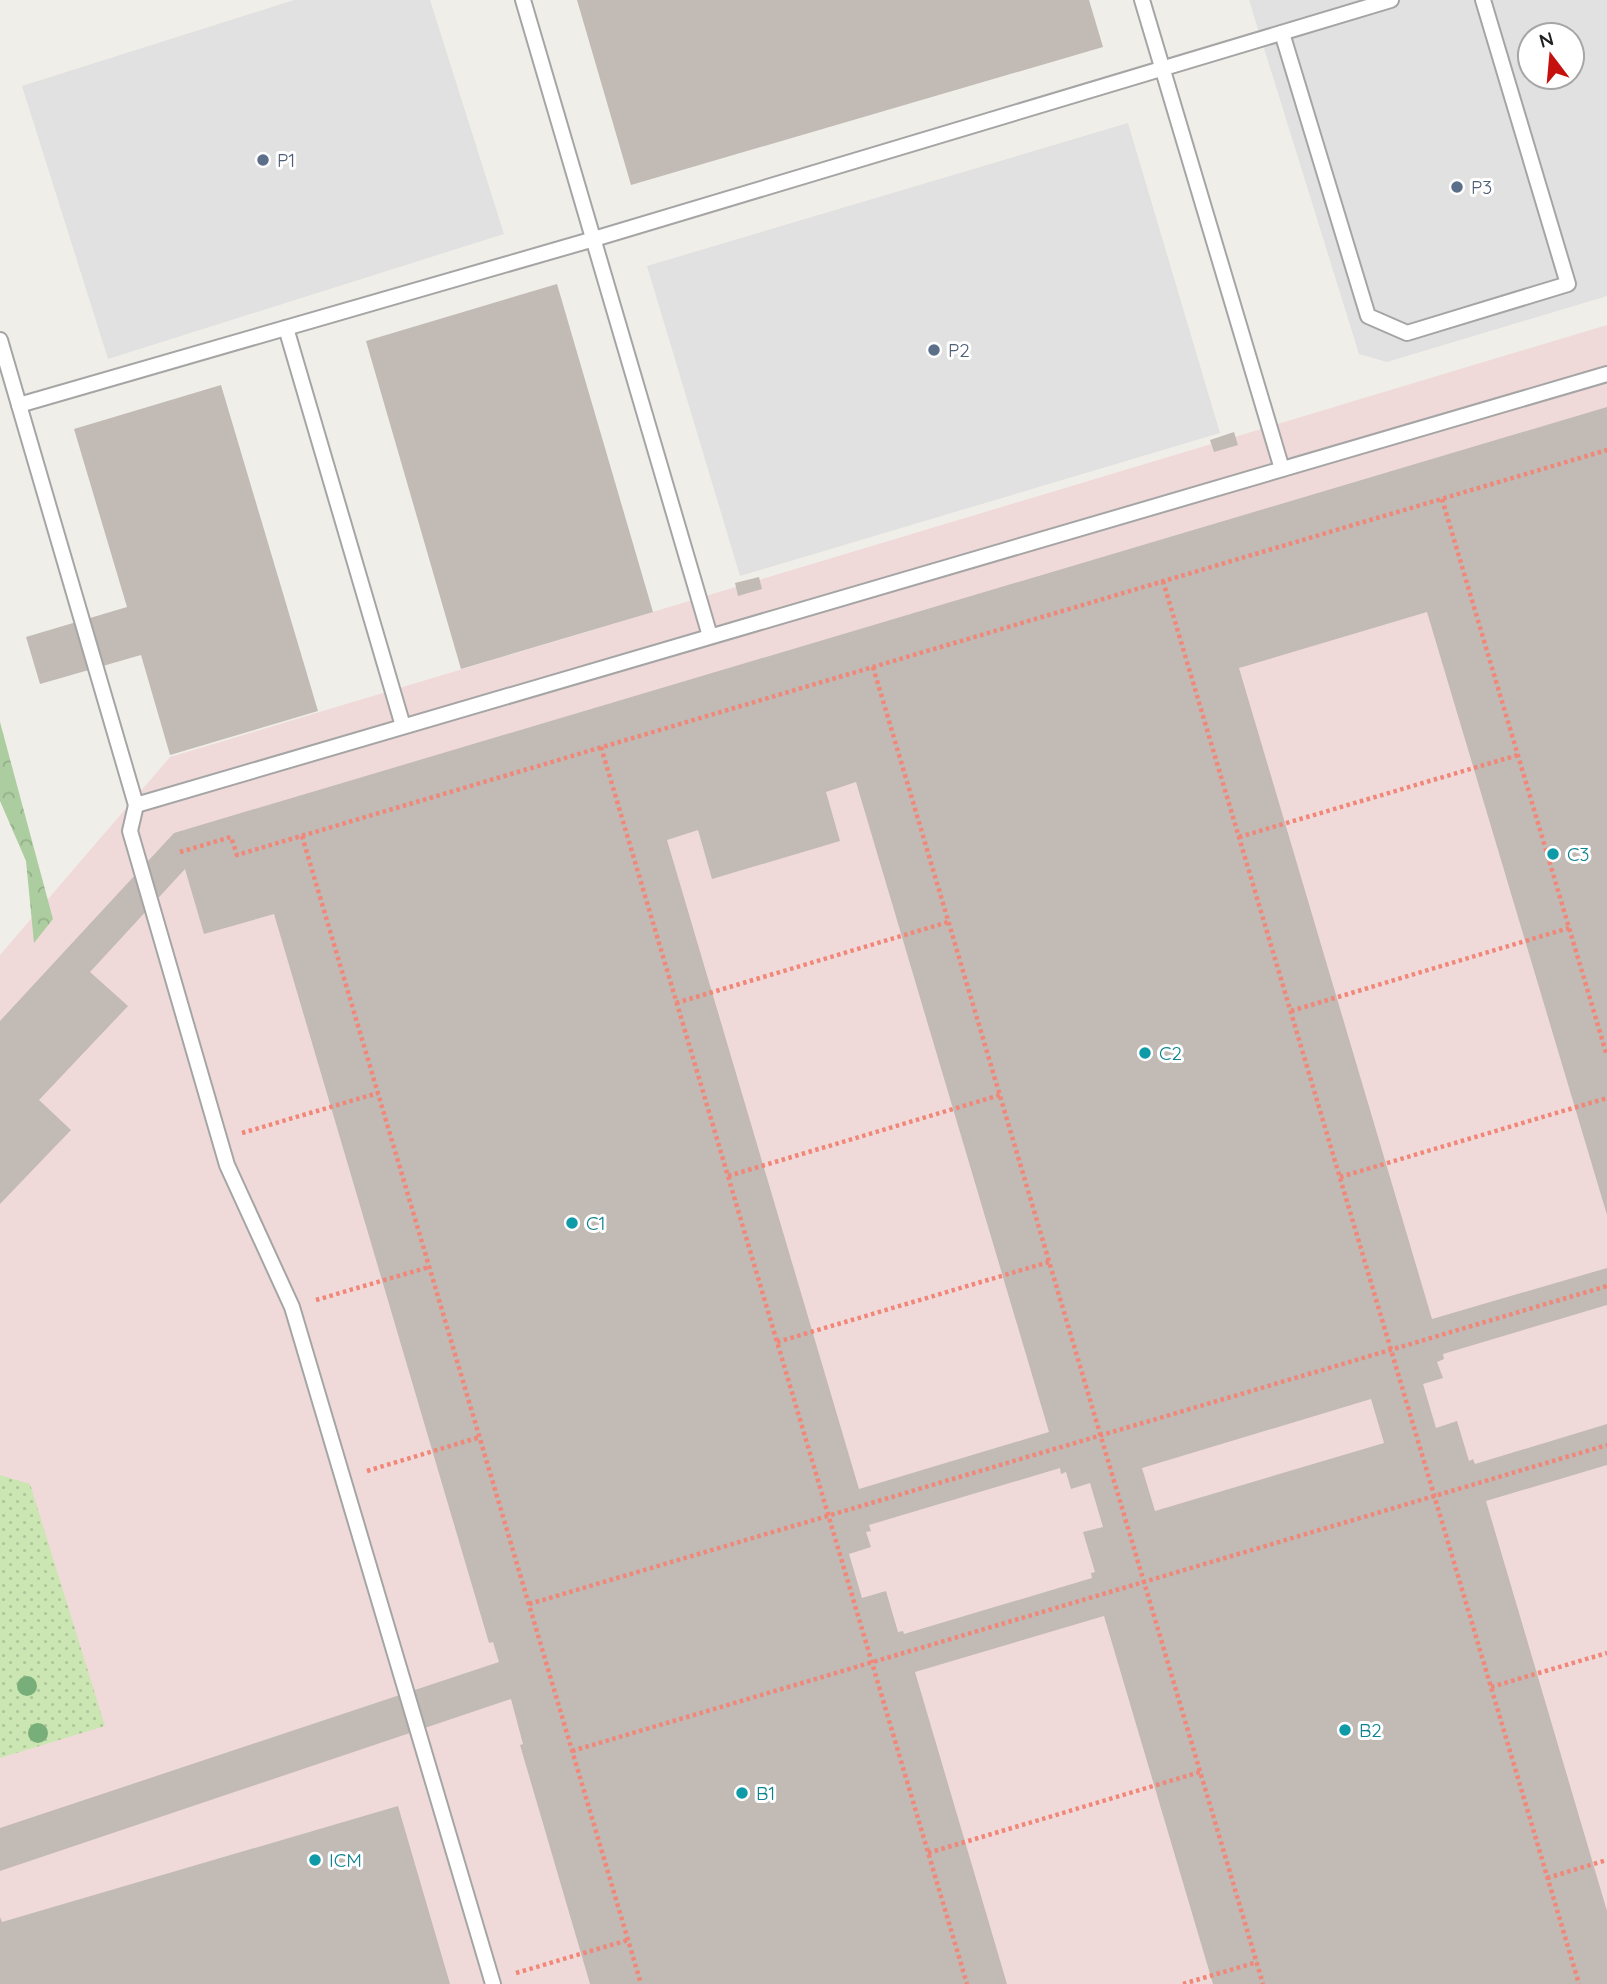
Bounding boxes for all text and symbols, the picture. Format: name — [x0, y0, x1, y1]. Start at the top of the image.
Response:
north arrow — [1516, 21, 1586, 91]
text: N — [1536, 26, 1556, 53]
place label: P1 — [277, 148, 295, 172]
marker: P1 — [255, 152, 271, 168]
place label: P3 — [1471, 175, 1492, 199]
marker: P3 — [1449, 179, 1465, 195]
place label: P2 — [948, 338, 970, 362]
marker: P2 — [926, 342, 942, 358]
place label: C3 — [1567, 842, 1589, 866]
marker: C3 — [1545, 846, 1561, 862]
place label: C2 — [1159, 1041, 1182, 1065]
marker: C2 — [1137, 1045, 1153, 1061]
place label: C1 — [586, 1211, 605, 1235]
marker: C1 — [564, 1215, 580, 1231]
place label: B2 — [1359, 1718, 1382, 1742]
marker: B2 — [1337, 1722, 1353, 1738]
place label: B1 — [756, 1781, 775, 1805]
marker: B1 — [734, 1785, 750, 1801]
place label: ICM — [329, 1848, 362, 1872]
marker: ICM — [307, 1852, 323, 1868]

